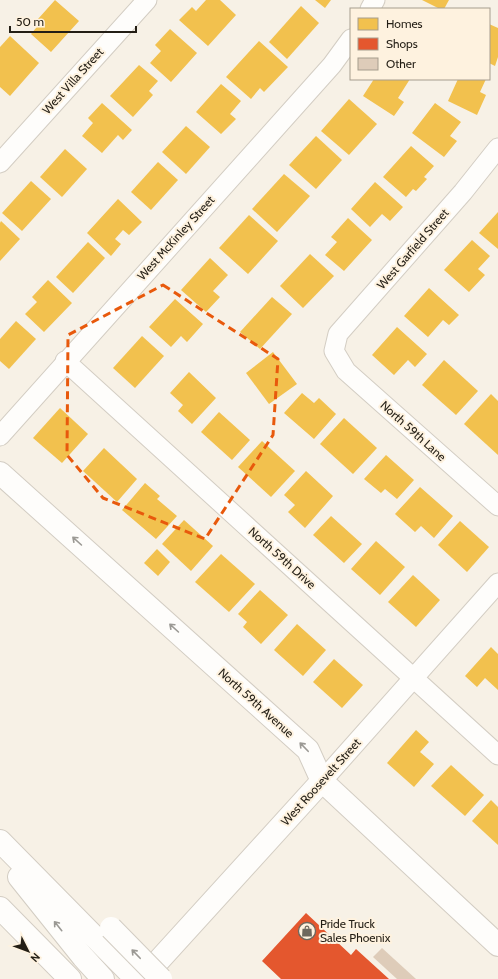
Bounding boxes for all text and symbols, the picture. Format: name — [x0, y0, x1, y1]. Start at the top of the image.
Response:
scale bar — [10, 8, 136, 34]
legend — [350, 8, 490, 80]
text: 50 m — [16, 14, 44, 29]
text: Homes — [386, 16, 423, 31]
text: Shops — [386, 36, 418, 51]
street label: West Villa Street — [39, 44, 106, 117]
text: Other — [386, 56, 416, 71]
street label: West McKinley Street — [134, 192, 217, 283]
street label: West Garfield Street — [374, 205, 452, 292]
street label: North 59th Lane — [377, 397, 449, 464]
street label: North 59th Drive — [246, 523, 319, 592]
one-way arrow — [72, 537, 82, 546]
one-way arrow — [168, 623, 179, 632]
street label: North 59th Avenue — [215, 665, 297, 740]
street label: West Roosevelt Street — [277, 735, 364, 828]
one-way arrow — [299, 742, 309, 752]
place label: Pride Truck Sales Phoenix — [320, 916, 391, 945]
one-way arrow — [54, 921, 63, 932]
shop icon: Pride Truck Sales Phoenix — [297, 921, 317, 941]
north arrow — [8, 931, 48, 971]
one-way arrow — [131, 949, 141, 959]
text: N — [28, 950, 43, 965]

